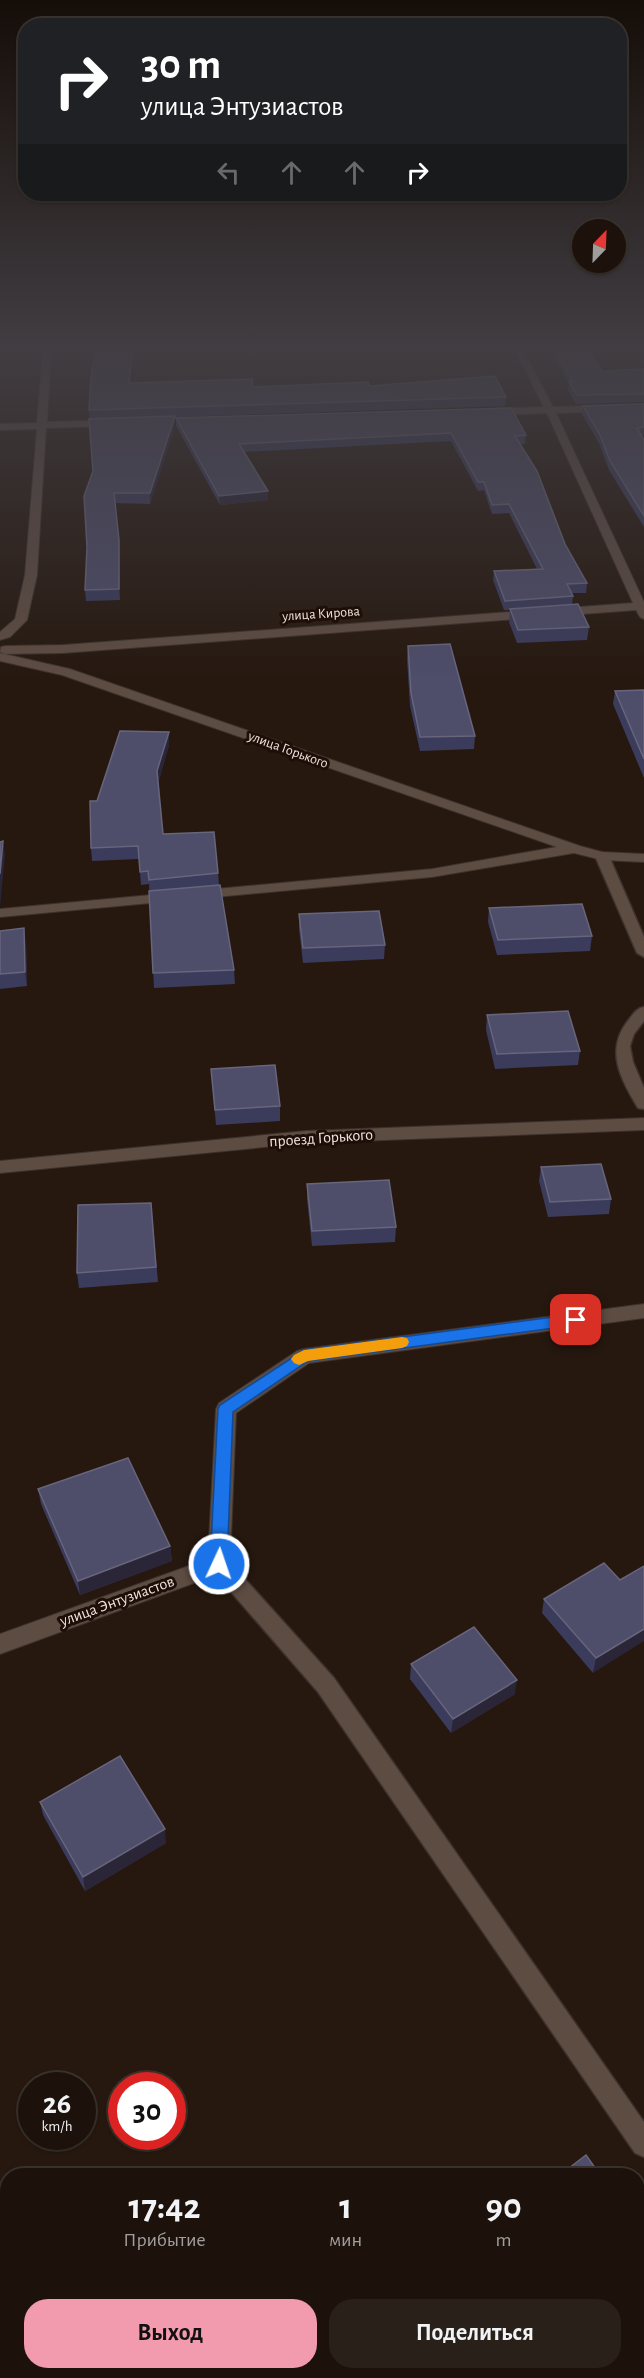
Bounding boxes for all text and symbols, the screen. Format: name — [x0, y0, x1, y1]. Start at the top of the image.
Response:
icon: right — [42, 42, 120, 120]
text: 30 m — [141, 44, 221, 86]
text: улица Энтузиастов — [141, 93, 344, 120]
icon: left — [212, 156, 245, 189]
icon: ahead — [275, 156, 308, 189]
icon: ahead — [338, 156, 371, 189]
icon: right — [401, 156, 434, 189]
north arrow — [572, 219, 626, 273]
map controls — [572, 219, 626, 273]
street label: улица Кирова — [281, 604, 361, 624]
street label: улица Горького — [245, 729, 330, 771]
street label: проезд Горького — [269, 1126, 374, 1150]
pin — [550, 1294, 601, 1345]
icon: arrive — [559, 1303, 592, 1336]
position arrow — [187, 1532, 251, 1596]
street label: улица Энтузиастов — [57, 1573, 176, 1630]
speed limit sign: 30 — [108, 2072, 186, 2150]
text: 26 — [43, 2089, 71, 2119]
text: km/h — [42, 2119, 72, 2134]
text: 17:42 — [129, 2189, 200, 2225]
text: 1 — [339, 2189, 352, 2225]
text: 90 — [486, 2189, 522, 2225]
text: Прибытие — [123, 2230, 206, 2250]
text: мин — [329, 2230, 362, 2250]
text: m — [496, 2230, 512, 2250]
button: Выход — [24, 2299, 317, 2368]
button: Поделиться — [329, 2299, 621, 2368]

